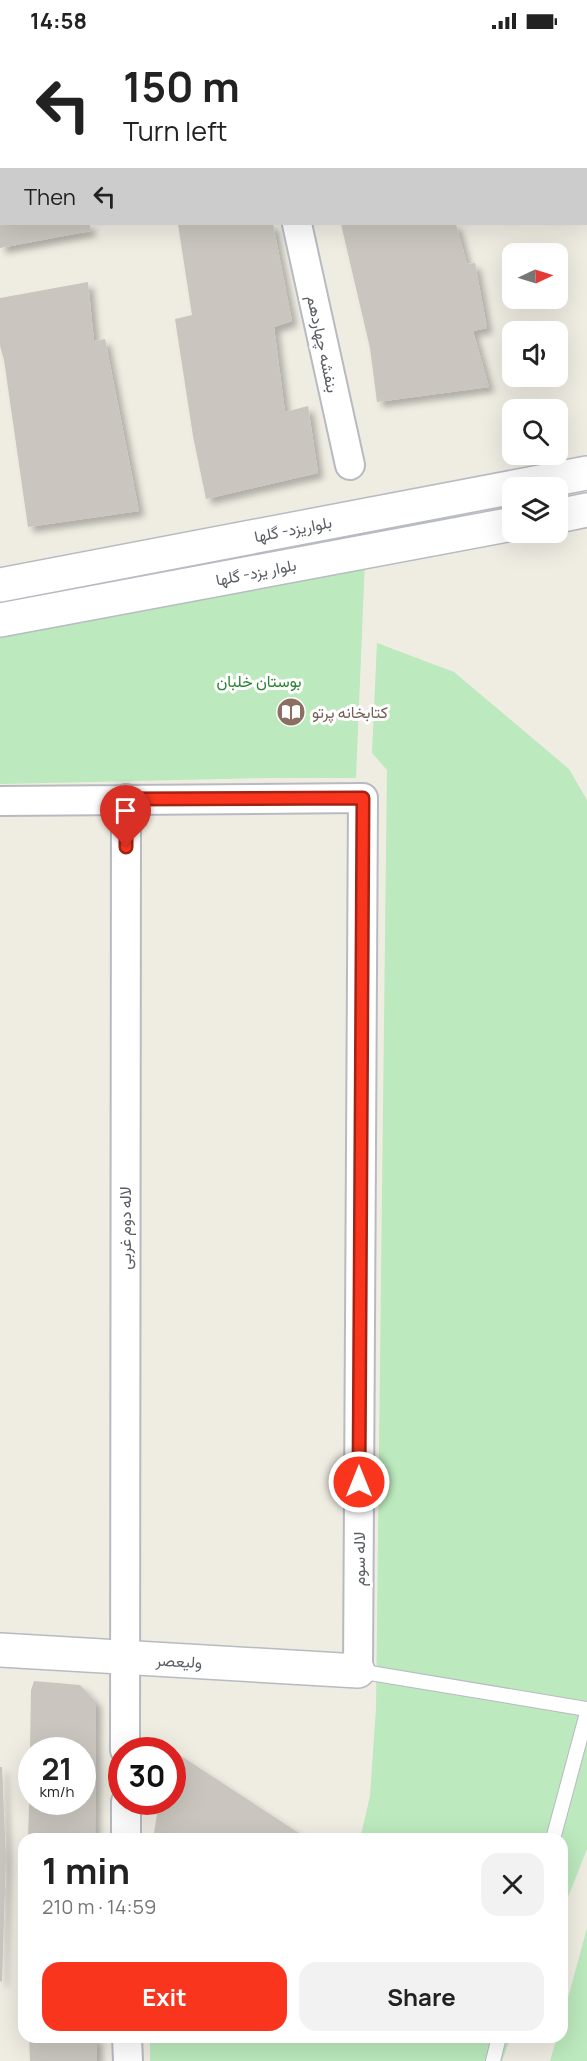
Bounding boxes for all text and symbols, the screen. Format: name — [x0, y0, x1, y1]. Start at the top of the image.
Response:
text: 14:58 — [30, 6, 87, 36]
text: 150 m — [123, 57, 240, 115]
icon: left — [24, 66, 102, 144]
text: Turn left — [123, 112, 227, 149]
icon: left — [88, 180, 121, 213]
text: Then — [24, 182, 76, 212]
north arrow — [502, 243, 568, 309]
map controls — [502, 243, 568, 543]
street label: بنفشه چهاردهم — [301, 293, 344, 395]
button: sound — [502, 321, 568, 387]
button: search — [502, 399, 568, 465]
button: layers — [502, 477, 568, 543]
street label: بلواریزد- گلها — [252, 511, 334, 547]
street label: بلوار یزد- گلها — [214, 553, 298, 591]
park label: بوستان خلبان — [216, 670, 302, 692]
library icon: كتابخانه پرتو — [275, 696, 307, 728]
place label: كتابخانه پرتو — [312, 701, 388, 724]
pin — [100, 785, 151, 847]
icon: arrive — [109, 794, 142, 827]
street label: لاله دوم غربی — [114, 1186, 136, 1270]
position arrow — [327, 1450, 391, 1514]
street label: لاله سوم — [348, 1532, 370, 1586]
street label: ولیعصر — [154, 1649, 203, 1673]
speed limit sign: 30 — [108, 1737, 186, 1815]
text: 21 — [41, 1748, 73, 1789]
text: km/h — [40, 1781, 74, 1802]
text: 1 min — [42, 1846, 130, 1895]
button: close — [481, 1853, 544, 1916]
text: 210 m · 14:59 — [42, 1893, 156, 1920]
button: Exit — [42, 1962, 287, 2031]
button: Share — [299, 1962, 544, 2031]

